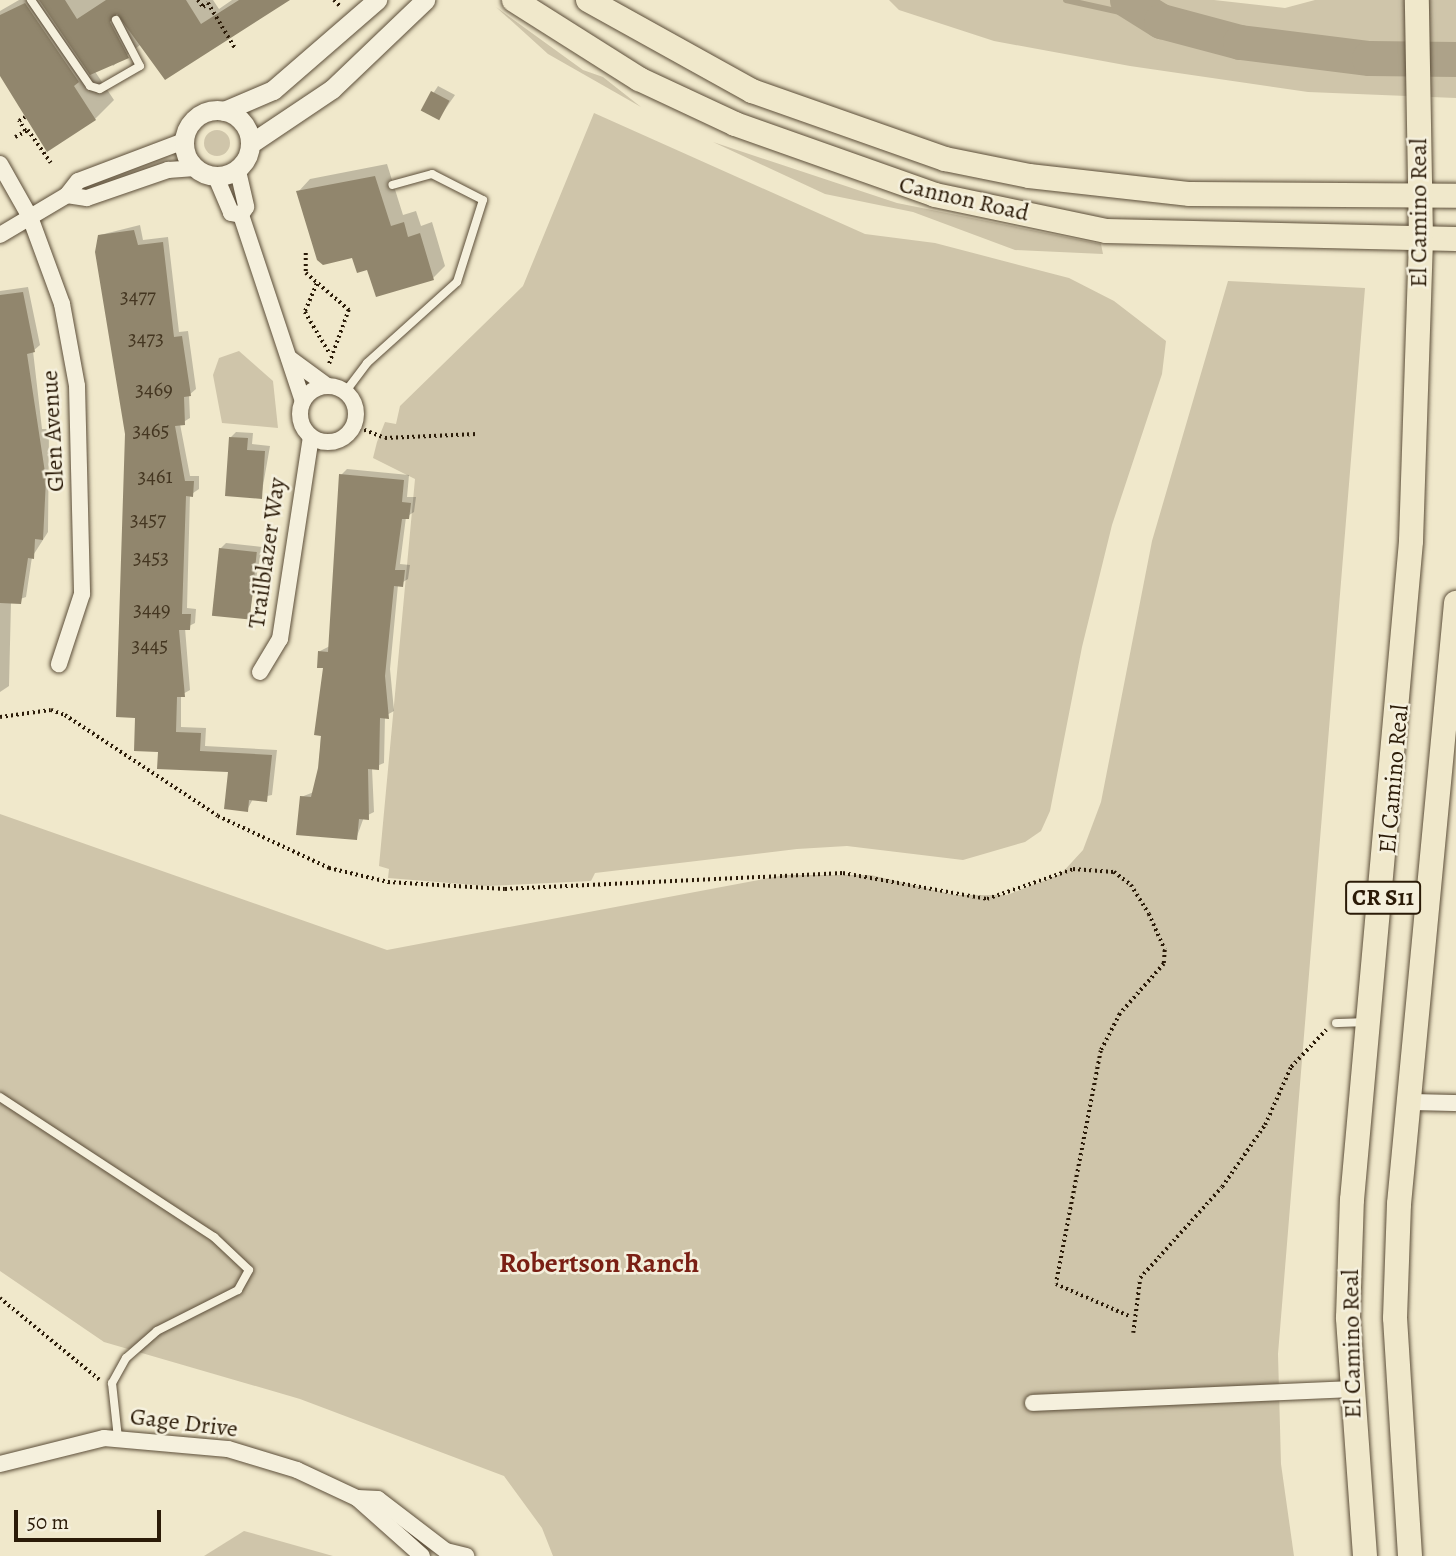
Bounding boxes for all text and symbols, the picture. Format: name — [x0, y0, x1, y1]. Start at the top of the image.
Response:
street label: El Camino Real — [1405, 138, 1433, 288]
street label: Cannon Road — [896, 170, 1032, 228]
house number: 3477 — [120, 283, 156, 309]
house number: 3473 — [128, 325, 164, 351]
street label: Glen Avenue — [35, 369, 71, 493]
house number: 3469 — [135, 376, 173, 402]
house number: 3465 — [133, 417, 169, 443]
house number: 3461 — [137, 463, 173, 489]
street label: Trailblazer Way — [242, 476, 292, 630]
house number: 3457 — [130, 506, 166, 532]
house number: 3453 — [133, 544, 169, 570]
house number: 3449 — [133, 596, 171, 622]
house number: 3445 — [132, 632, 168, 658]
street label: El Camino Real — [1373, 703, 1415, 855]
road number: CR S11 — [1344, 878, 1422, 917]
district label: Robertson Ranch — [499, 1246, 699, 1280]
street label: El Camino Real — [1336, 1269, 1368, 1419]
street label: Gage Drive — [128, 1402, 240, 1444]
scale bar — [18, 1496, 164, 1540]
text: 50 m — [27, 1508, 69, 1536]

